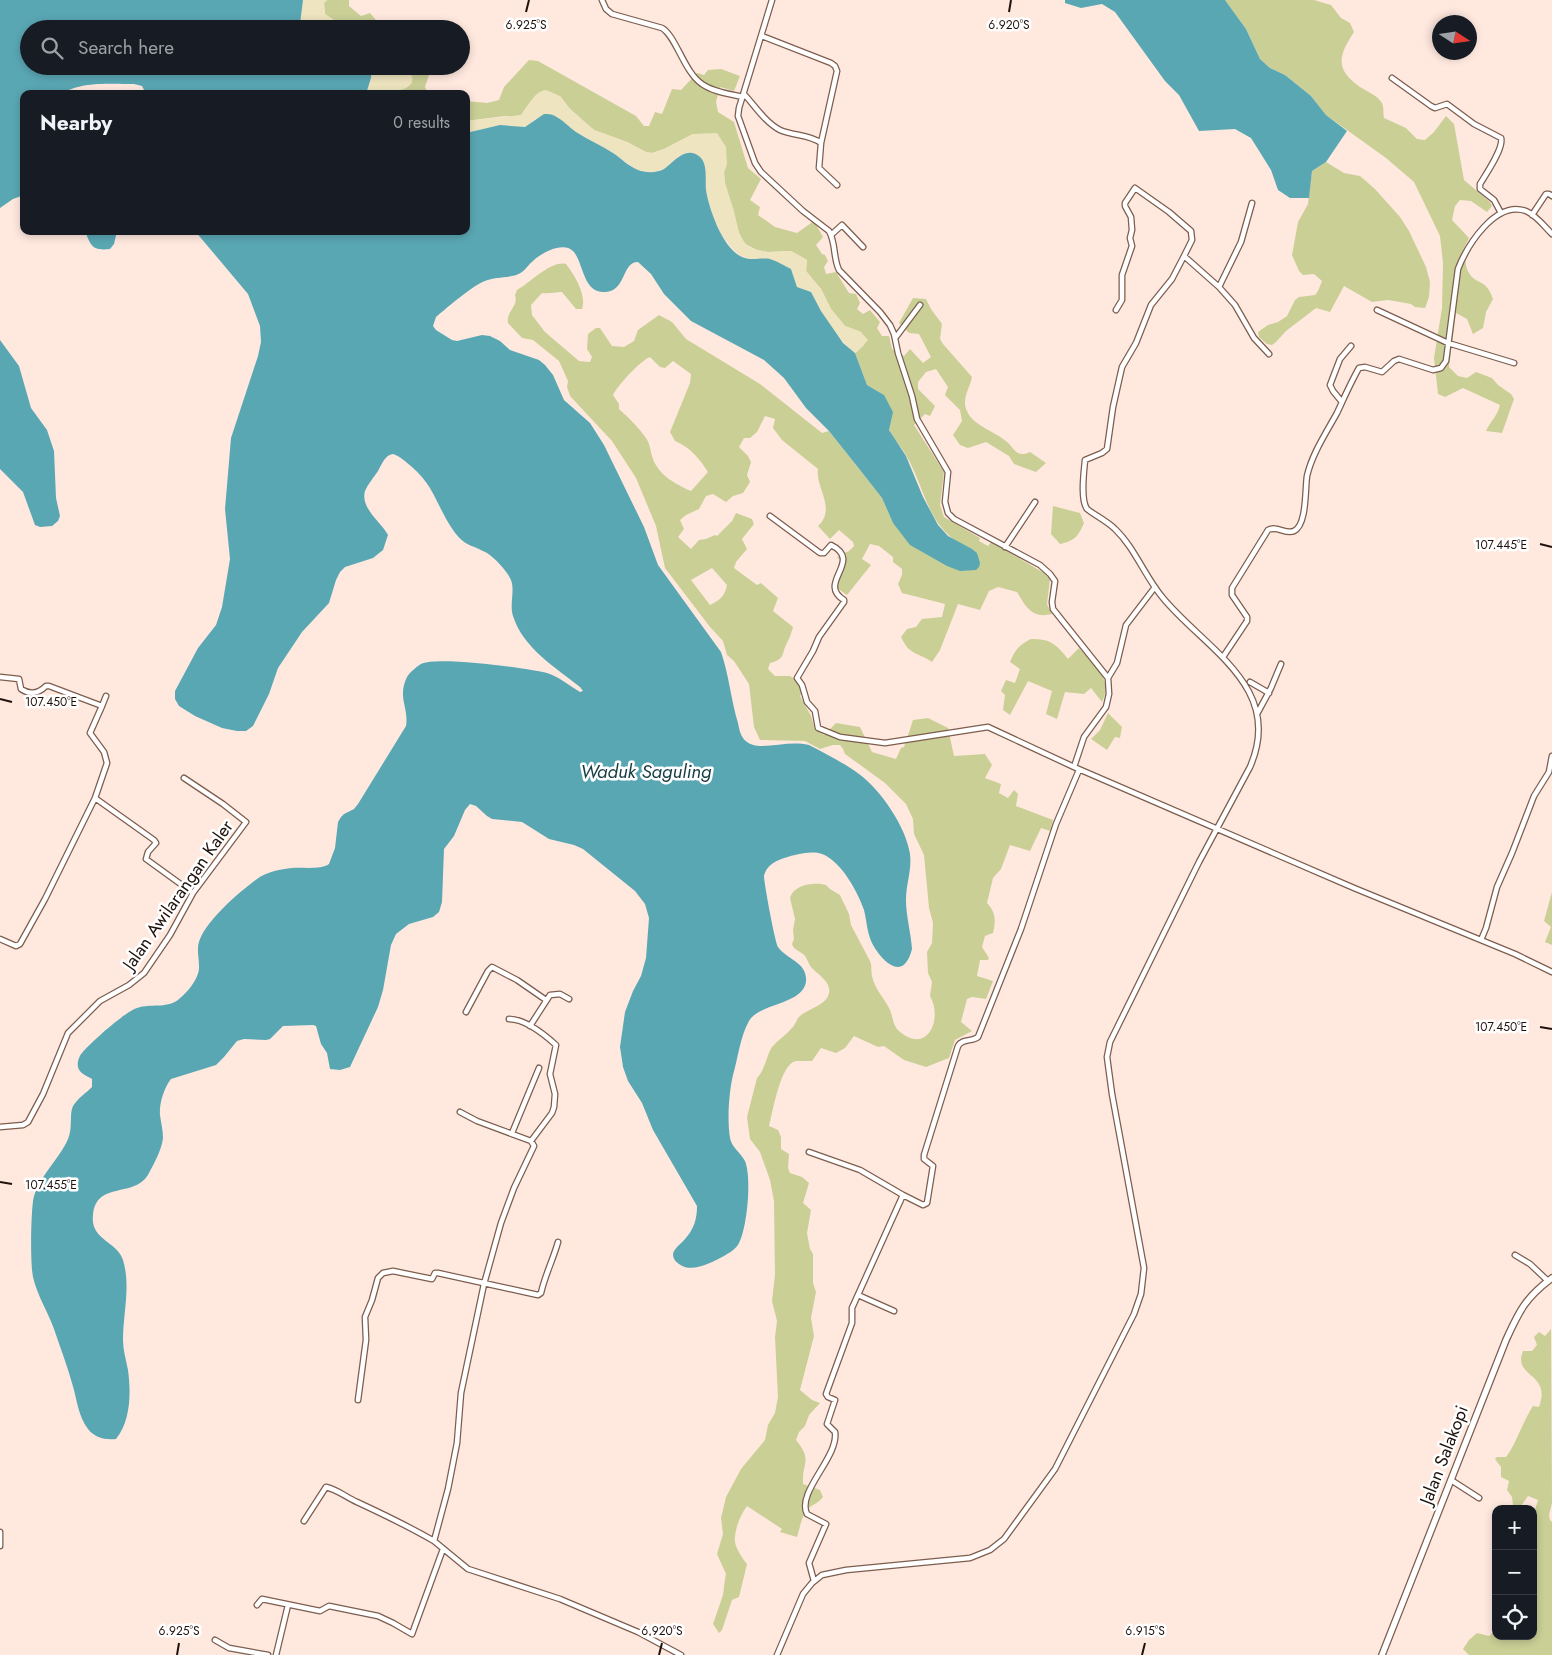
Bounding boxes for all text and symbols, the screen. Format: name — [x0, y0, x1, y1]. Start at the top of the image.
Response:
north arrow — [1432, 15, 1477, 60]
text: 6.925°S — [506, 16, 547, 34]
text: 6.920°S — [988, 16, 1030, 34]
search box — [20, 20, 470, 75]
icon: search — [38, 34, 66, 62]
text: Search here — [78, 34, 174, 61]
text: Nearby — [40, 108, 112, 138]
text: 0 results — [393, 111, 450, 134]
text: 107.445°E — [1475, 536, 1527, 554]
text: 107.450°E — [25, 693, 77, 711]
water label: Waduk Saguling — [581, 758, 712, 785]
street label: Jalan Awilarangan Kaler — [115, 814, 240, 977]
text: 107.450°E — [1475, 1018, 1527, 1036]
text: 107.455°E — [25, 1176, 77, 1194]
street label: Jalan Salakopi — [1412, 1402, 1475, 1510]
map controls — [1492, 1505, 1537, 1640]
button: + — [1492, 1505, 1537, 1550]
button: − — [1492, 1550, 1537, 1595]
button: locate — [1492, 1595, 1537, 1640]
text: 6.925°S — [159, 1622, 200, 1640]
text: 6.920°S — [641, 1622, 683, 1640]
text: 6.915°S — [1125, 1622, 1165, 1640]

